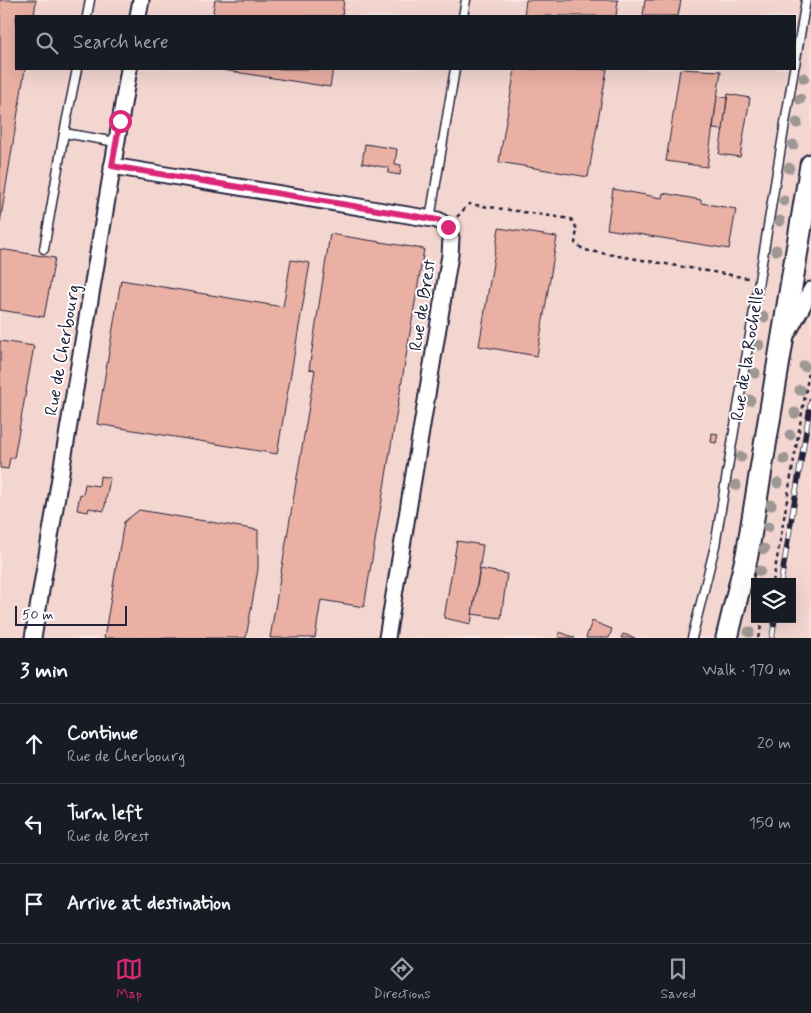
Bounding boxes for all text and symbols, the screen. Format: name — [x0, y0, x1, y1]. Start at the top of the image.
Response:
search box — [15, 15, 796, 70]
icon: search — [33, 29, 61, 57]
text: Search here — [73, 30, 169, 55]
route start — [109, 110, 132, 133]
route end — [437, 216, 460, 239]
street label: Rue de Brest — [404, 257, 442, 353]
street label: Rue de Cherbourg — [40, 283, 86, 418]
street label: Rue de la Rochelle — [726, 285, 770, 423]
map controls — [751, 578, 796, 623]
button: layers — [751, 578, 796, 623]
scale bar — [15, 603, 128, 626]
text: 50 m — [22, 606, 53, 624]
text: 3 min — [20, 657, 68, 685]
text: Walk · 170 m — [702, 660, 791, 681]
text: Continue — [67, 721, 138, 746]
icon: ahead — [20, 730, 48, 758]
text: 20 m — [757, 733, 791, 754]
text: Rue de Cherbourg — [67, 746, 185, 767]
text: Turn left — [67, 801, 143, 826]
icon: left — [20, 810, 48, 838]
text: 150 m — [749, 813, 791, 834]
text: Rue de Brest — [67, 826, 149, 847]
icon: arrive — [20, 890, 48, 918]
text: Arrive at destination — [67, 891, 231, 916]
tab: Map — [115, 955, 143, 1003]
tab: Directions — [373, 955, 431, 1003]
tab: Saved — [661, 955, 696, 1003]

